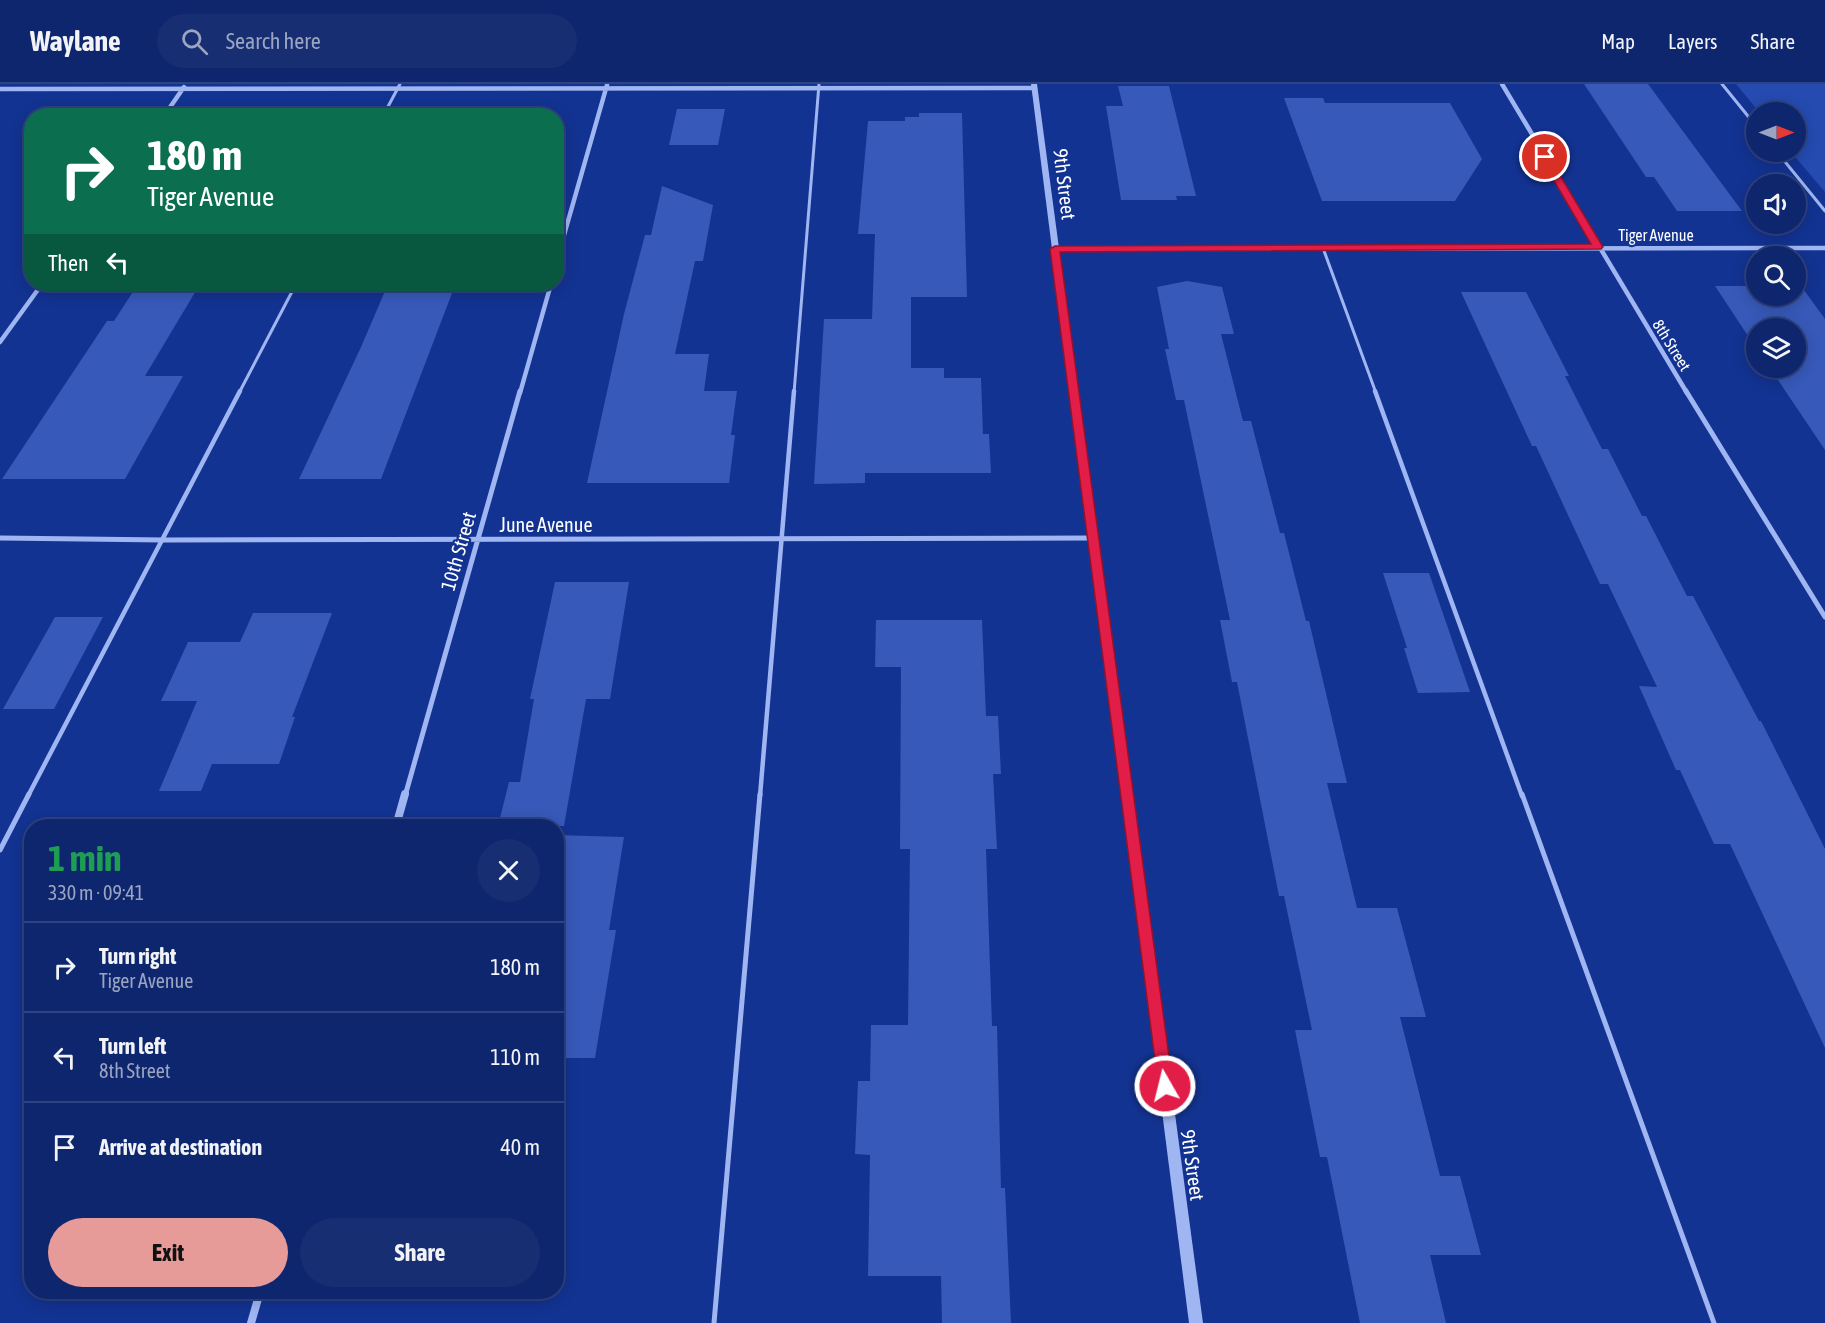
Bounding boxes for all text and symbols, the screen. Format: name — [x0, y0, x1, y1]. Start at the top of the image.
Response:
search box — [157, 14, 577, 68]
text: Waylane — [30, 25, 121, 57]
icon: search — [178, 25, 211, 58]
text: Search here — [226, 28, 321, 54]
text: Map — [1601, 29, 1635, 53]
text: Layers — [1668, 29, 1718, 53]
text: Share — [1751, 29, 1795, 53]
north arrow — [1746, 102, 1806, 162]
map controls — [1746, 102, 1806, 378]
text: 180 m — [147, 131, 242, 179]
pin — [1519, 131, 1570, 182]
icon: right — [48, 132, 126, 210]
icon: arrive — [1528, 140, 1561, 173]
street label: 9th Street — [1049, 147, 1081, 221]
button: sound — [1746, 174, 1806, 234]
text: Tiger Avenue — [147, 181, 274, 212]
street label: Tiger Avenue — [1618, 226, 1694, 245]
icon: left — [101, 246, 134, 279]
button: search — [1746, 246, 1806, 306]
text: Then — [48, 250, 89, 276]
street label: 8th Street — [1649, 316, 1695, 374]
button: layers — [1746, 318, 1806, 378]
street label: 10th Street — [436, 509, 480, 593]
street label: June Avenue — [500, 513, 592, 536]
text: 1 min — [48, 837, 122, 879]
button: close — [477, 839, 540, 902]
text: 330 m · 09:41 — [48, 881, 144, 904]
text: Turn right — [99, 943, 176, 969]
icon: right — [48, 951, 81, 984]
text: 180 m — [490, 954, 540, 980]
text: Tiger Avenue — [99, 969, 193, 992]
text: Turn left — [99, 1033, 166, 1059]
icon: left — [48, 1041, 81, 1074]
text: 110 m — [490, 1044, 540, 1070]
position arrow — [1133, 1054, 1197, 1118]
text: 8th Street — [99, 1059, 170, 1082]
street label: 9th Street — [1177, 1128, 1209, 1202]
icon: arrive — [48, 1131, 81, 1164]
text: Arrive at destination — [99, 1134, 262, 1160]
text: 40 m — [500, 1134, 540, 1160]
button: Exit — [48, 1218, 288, 1287]
button: Share — [300, 1218, 540, 1287]

